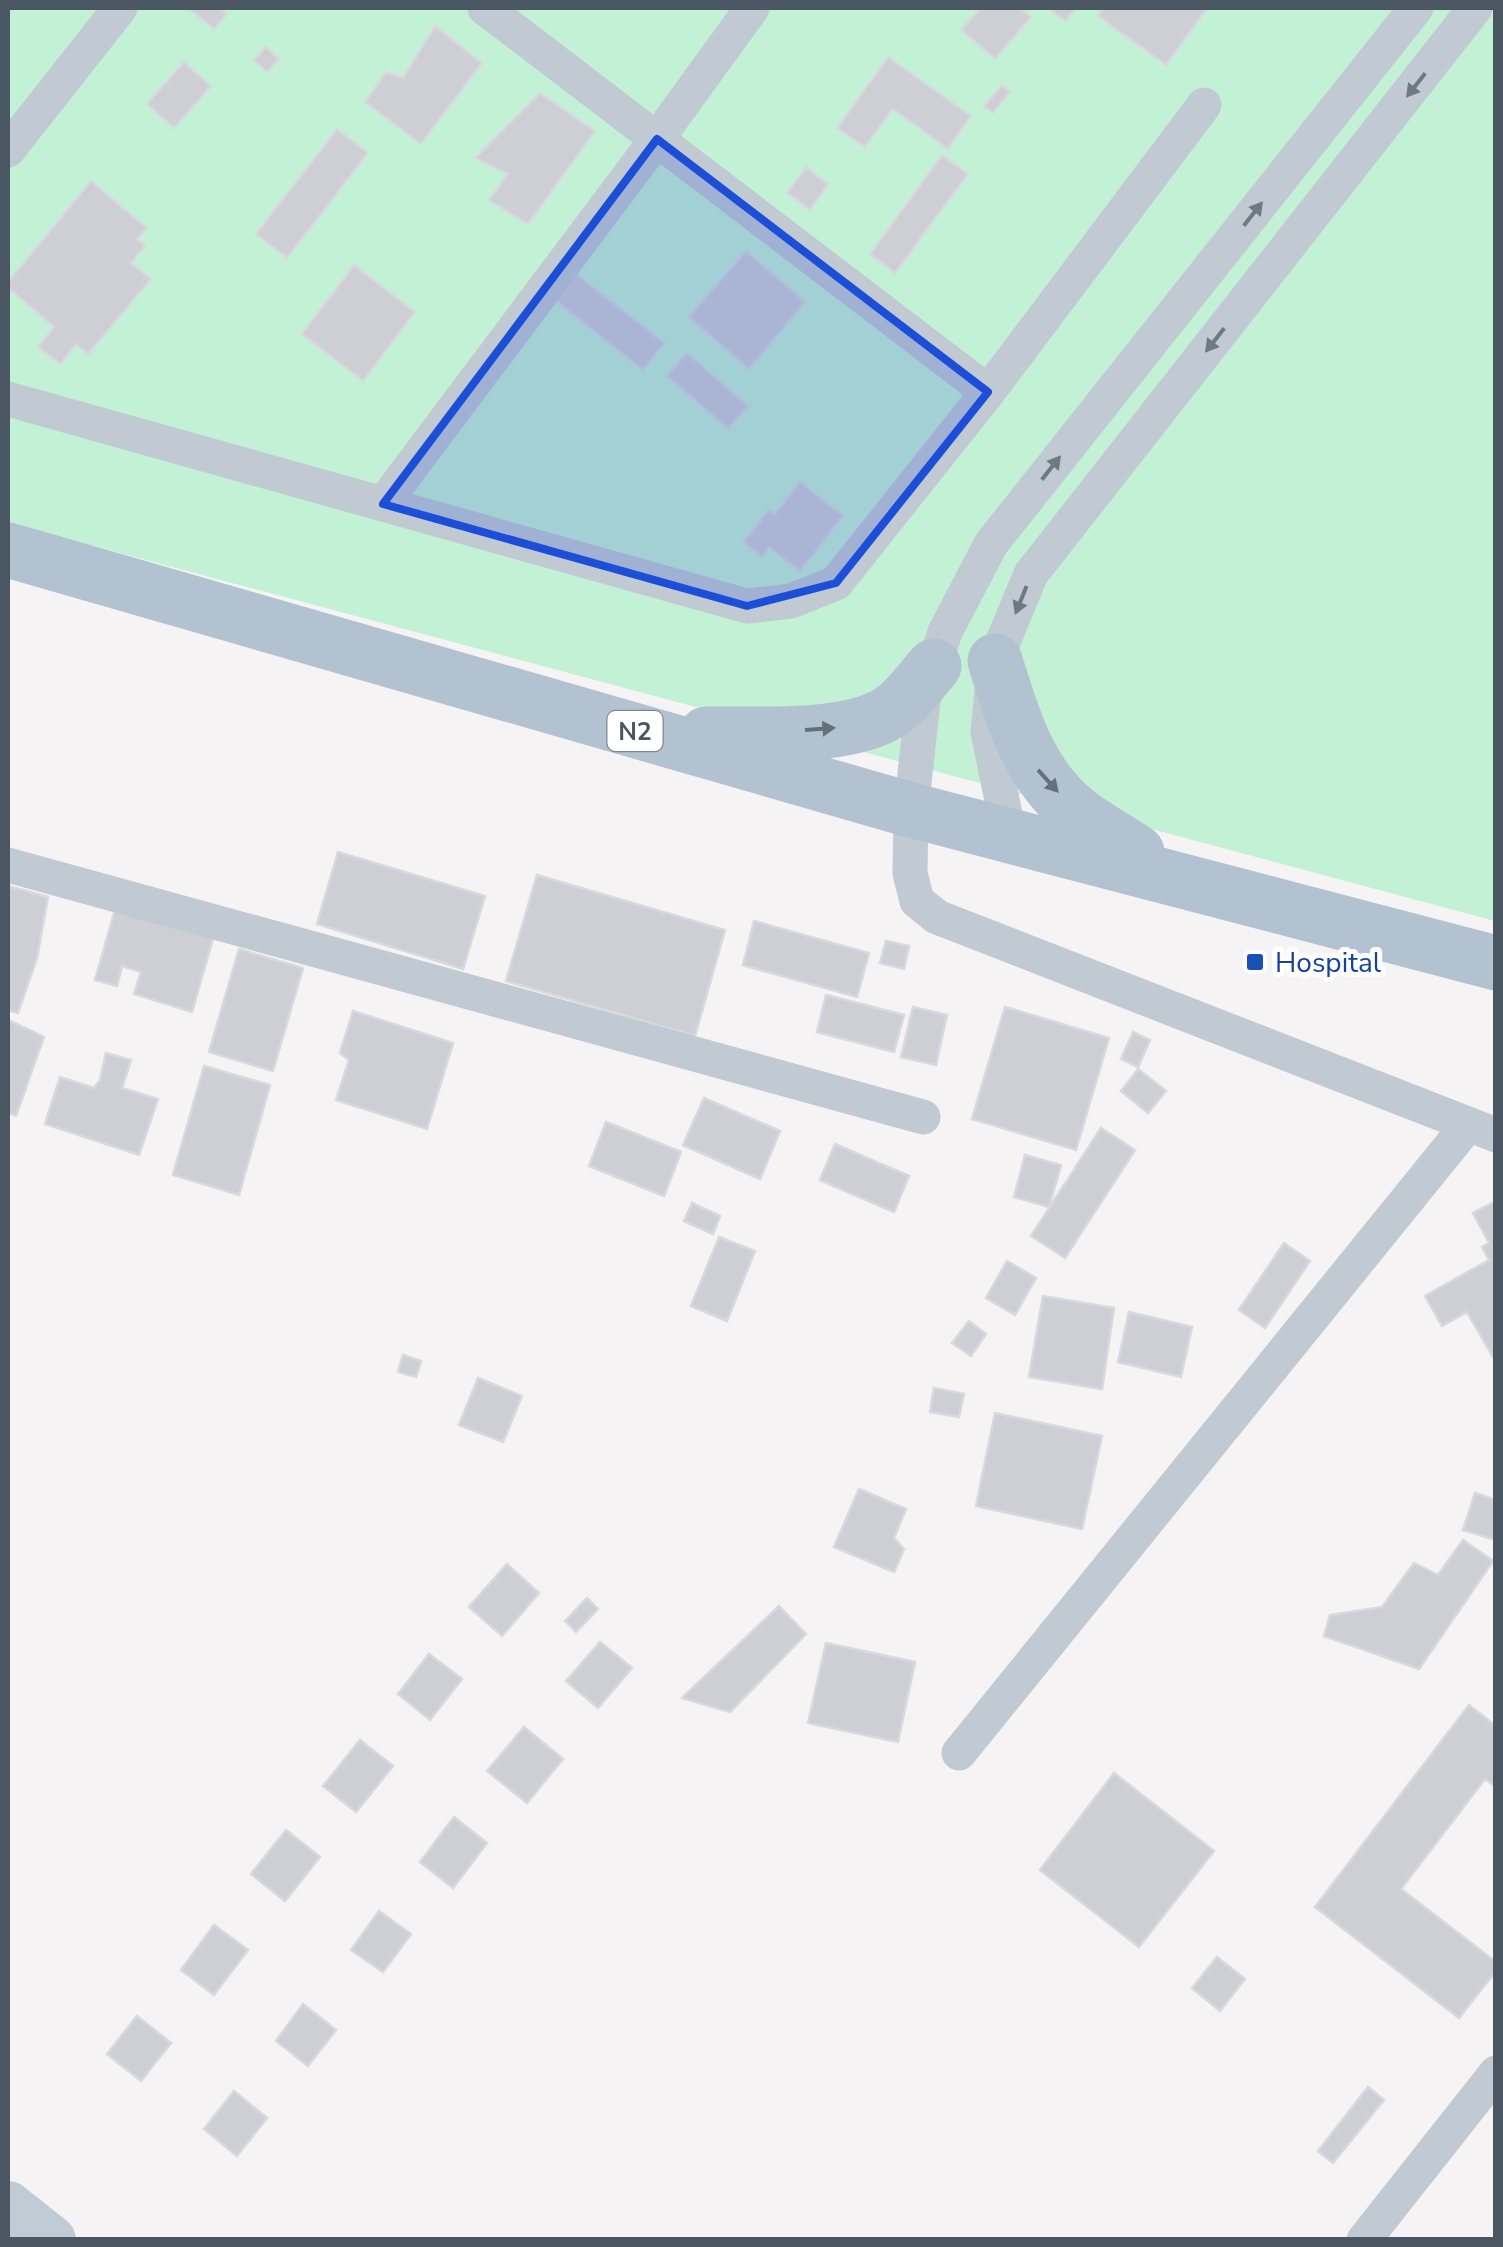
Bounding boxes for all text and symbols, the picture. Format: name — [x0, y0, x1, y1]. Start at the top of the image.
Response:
one-way arrow — [1406, 72, 1427, 98]
one-way arrow — [1242, 201, 1263, 227]
one-way arrow — [1205, 328, 1226, 353]
one-way arrow — [1040, 456, 1061, 481]
one-way arrow — [1012, 585, 1028, 615]
road number: N2 — [608, 711, 662, 751]
one-way arrow — [805, 721, 837, 737]
one-way arrow — [1036, 768, 1058, 793]
place label: Hospital — [1275, 944, 1382, 982]
marker: Hospital — [1244, 951, 1266, 973]

